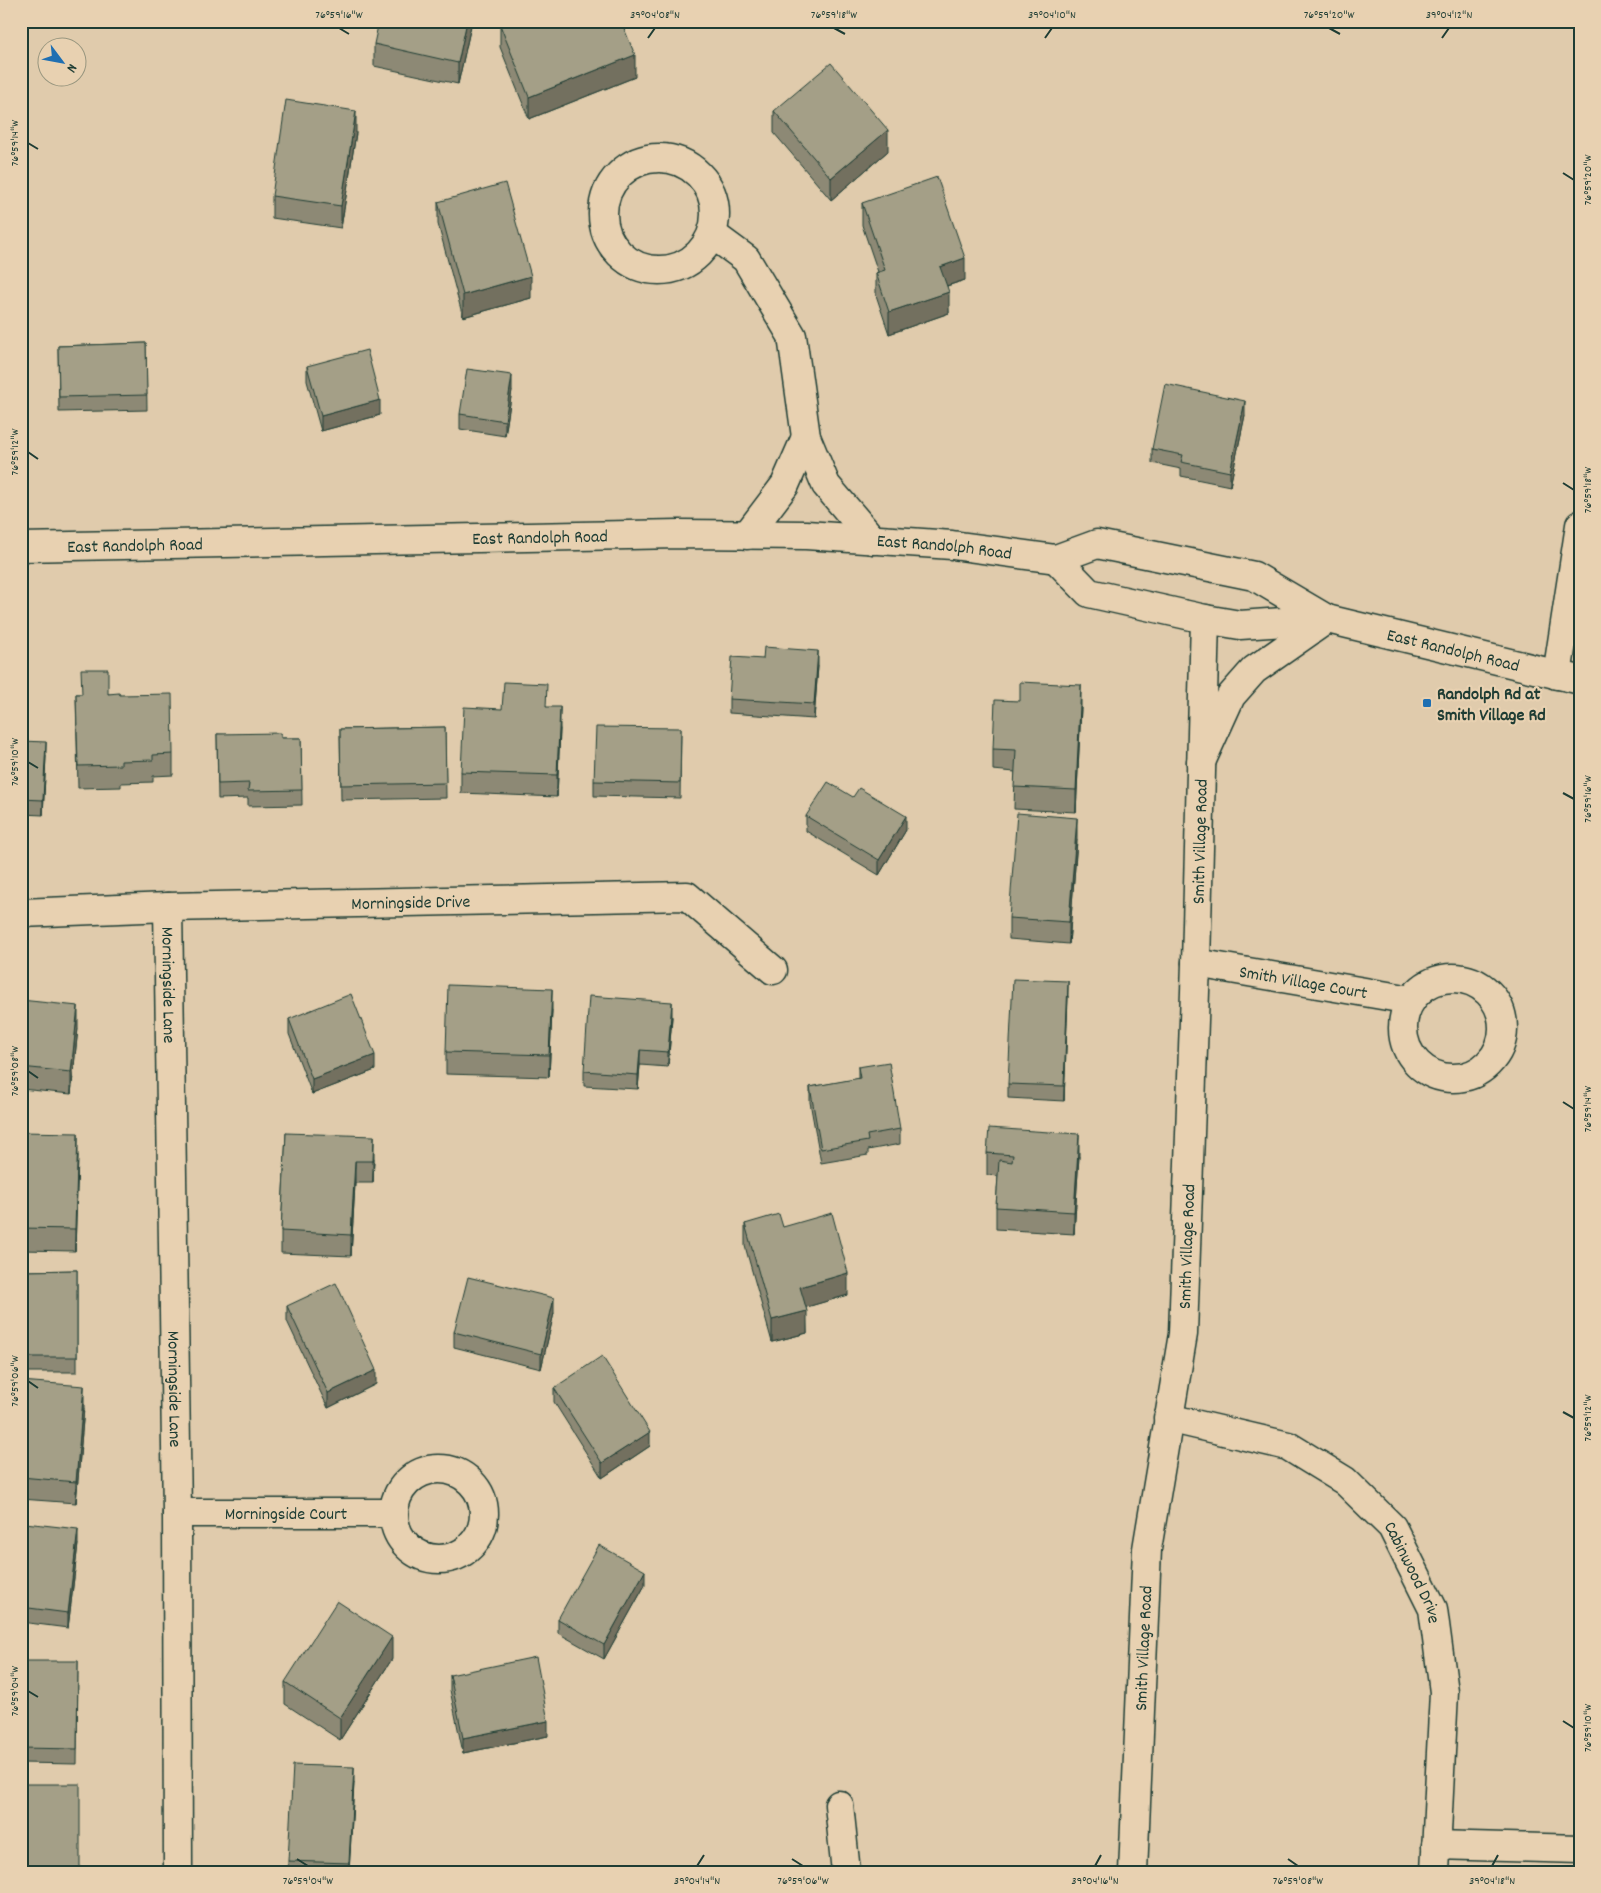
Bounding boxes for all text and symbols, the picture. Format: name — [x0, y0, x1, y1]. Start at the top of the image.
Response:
text: 76°59'16"W — [315, 7, 363, 24]
text: 39°04'08"N — [630, 7, 680, 24]
text: 76°59'18"W — [811, 7, 857, 24]
text: 39°04'10"N — [1028, 7, 1076, 24]
text: 76°59'20"W — [1304, 7, 1354, 24]
text: 39°04'12"N — [1426, 7, 1472, 24]
north arrow — [38, 38, 88, 88]
text: N — [61, 60, 82, 76]
text: 76°59'14"W — [7, 120, 24, 166]
text: 76°59'20"W — [1580, 155, 1597, 205]
text: 76°59'12"W — [7, 429, 24, 475]
text: 76°59'18"W — [1580, 467, 1597, 513]
street label: East Randolph Road — [472, 525, 608, 553]
street label: East Randolph Road — [876, 530, 1013, 568]
street label: East Randolph Road — [67, 533, 203, 561]
street label: East Randolph Road — [1384, 624, 1522, 680]
place label: Randolph Rd at Smith Village Rd — [1437, 683, 1546, 729]
marker: Randolph Rd at Smith Village Rd — [1421, 697, 1433, 709]
text: 76°59'10"W — [7, 738, 24, 786]
text: 76°59'16"W — [1580, 775, 1597, 823]
street label: Smith Village Road — [1188, 779, 1216, 905]
street label: Morningside Drive — [351, 891, 471, 918]
street label: Morningside Lane — [153, 927, 180, 1044]
street label: Smith Village Court — [1237, 961, 1369, 1007]
text: 76°59'08"W — [7, 1046, 24, 1096]
text: 76°59'14"W — [1580, 1086, 1597, 1132]
street label: Smith Village Road — [1174, 1183, 1203, 1309]
street label: Morningside Lane — [159, 1331, 186, 1448]
text: 76°59'06"W — [7, 1355, 24, 1407]
text: 76°59'12"W — [1580, 1395, 1597, 1441]
street label: Morningside Court — [225, 1503, 348, 1528]
street label: Cabinwood Drive — [1377, 1516, 1445, 1625]
street label: Smith Village Road — [1130, 1585, 1160, 1711]
text: 76°59'04"W — [7, 1666, 24, 1716]
text: 76°59'10"W — [1580, 1704, 1597, 1752]
text: 76°59'04"W — [283, 1873, 333, 1890]
text: 39°04'14"N — [674, 1873, 720, 1890]
text: 76°59'06"W — [777, 1873, 829, 1890]
text: 39°04'16"N — [1071, 1873, 1119, 1890]
text: 76°59'08"W — [1273, 1873, 1323, 1890]
text: 39°04'18"N — [1469, 1873, 1515, 1890]

